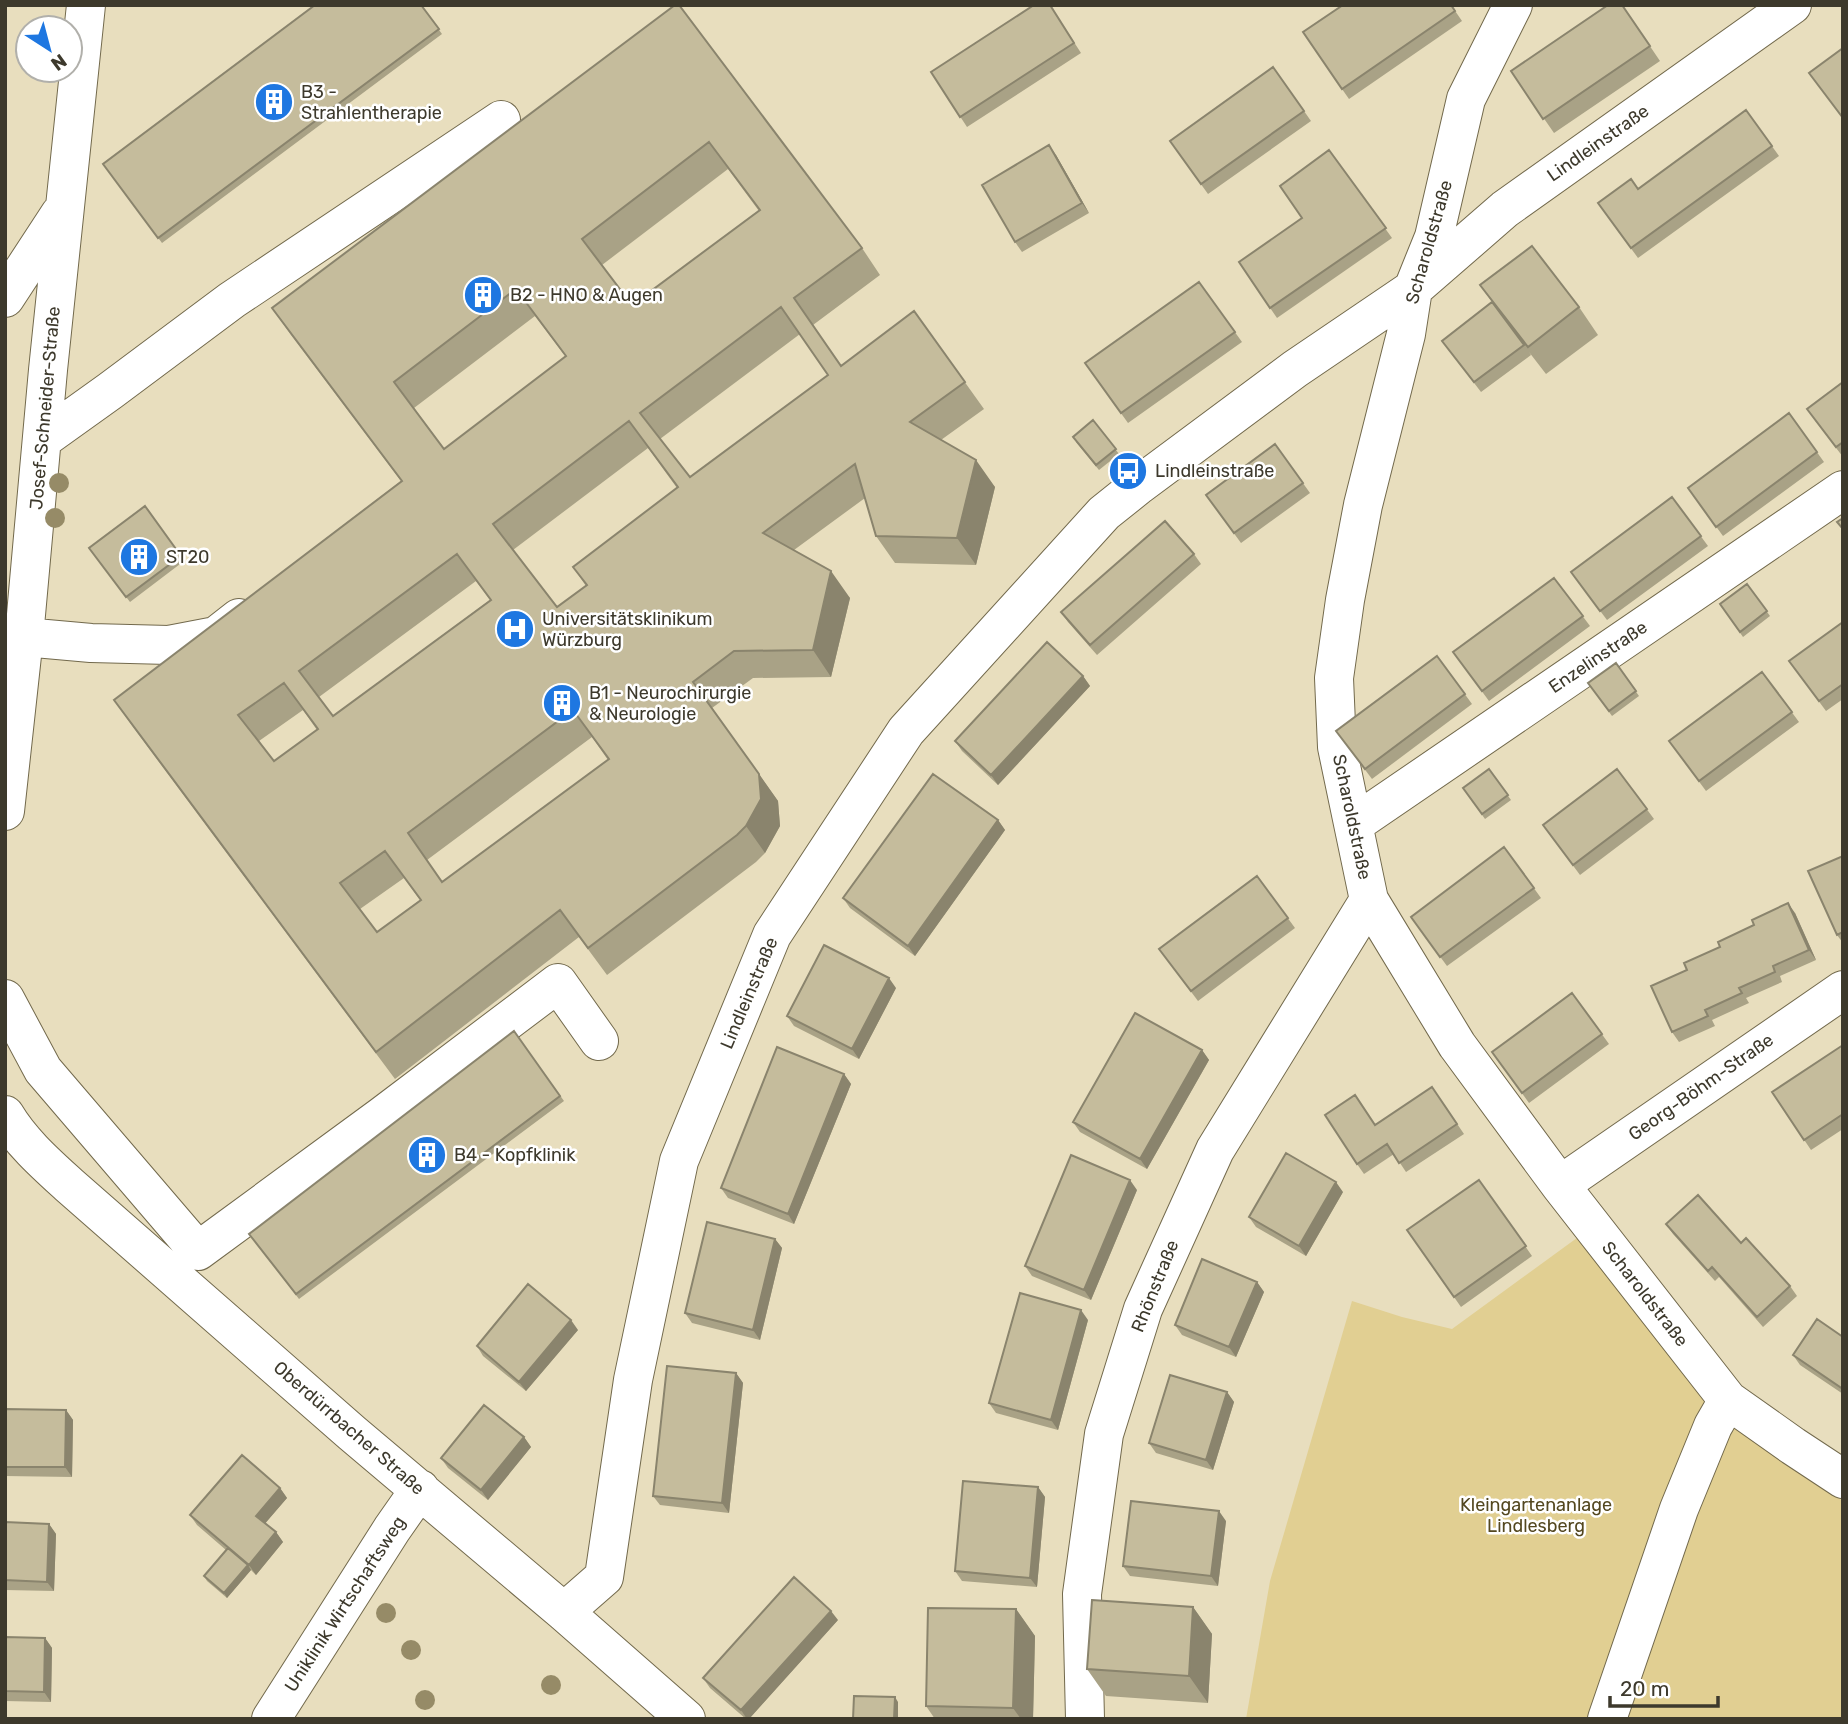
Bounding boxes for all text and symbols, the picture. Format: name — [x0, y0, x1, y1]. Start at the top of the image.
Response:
north arrow — [14, 14, 84, 84]
text: N — [46, 49, 71, 76]
building icon: B3 - Strahlentherapie — [253, 81, 295, 123]
place label: B3 - Strahlentherapie — [301, 81, 442, 124]
street label: Lindleinstraße — [1543, 100, 1653, 186]
street label: Scharoldstraße — [1401, 178, 1457, 306]
building icon: B2 - HNO & Augen — [462, 274, 504, 316]
place label: B2 - HNO & Augen — [510, 284, 663, 306]
street label: Josef-Schneider-Straße — [25, 305, 65, 511]
bus stop icon: Lindleinstraße — [1107, 450, 1149, 492]
place label: Lindleinstraße — [1155, 460, 1274, 482]
building icon: ST20 — [118, 536, 160, 578]
place label: ST20 — [166, 546, 209, 568]
hospital icon: Universitätsklinikum Würzburg — [494, 608, 536, 650]
place label: Universitätsklinikum Würzburg — [542, 608, 712, 651]
street label: Enzelinstraße — [1545, 616, 1651, 698]
building icon: B1 - Neurochirurgie & Neurologie — [541, 682, 583, 724]
place label: B1 - Neurochirurgie & Neurologie — [589, 682, 751, 725]
street label: Scharoldstraße — [1328, 752, 1376, 882]
street label: Lindleinstraße — [716, 934, 782, 1052]
street label: Georg-Böhm-Straße — [1624, 1029, 1778, 1145]
building icon: B4 - Kopfklinik — [406, 1134, 448, 1176]
place label: B4 - Kopfklinik — [454, 1144, 576, 1166]
street label: Rhönstraße — [1127, 1237, 1183, 1335]
street label: Scharoldstraße — [1597, 1237, 1693, 1351]
street label: Oberdürrbacher Straße — [269, 1356, 429, 1500]
park label: Kleingartenanlage Lindlesberg — [1460, 1494, 1612, 1537]
street label: Uniklinik Wirtschaftsweg — [280, 1512, 410, 1696]
scale bar — [1610, 1664, 1718, 1708]
text: 20 m — [1620, 1676, 1669, 1701]

